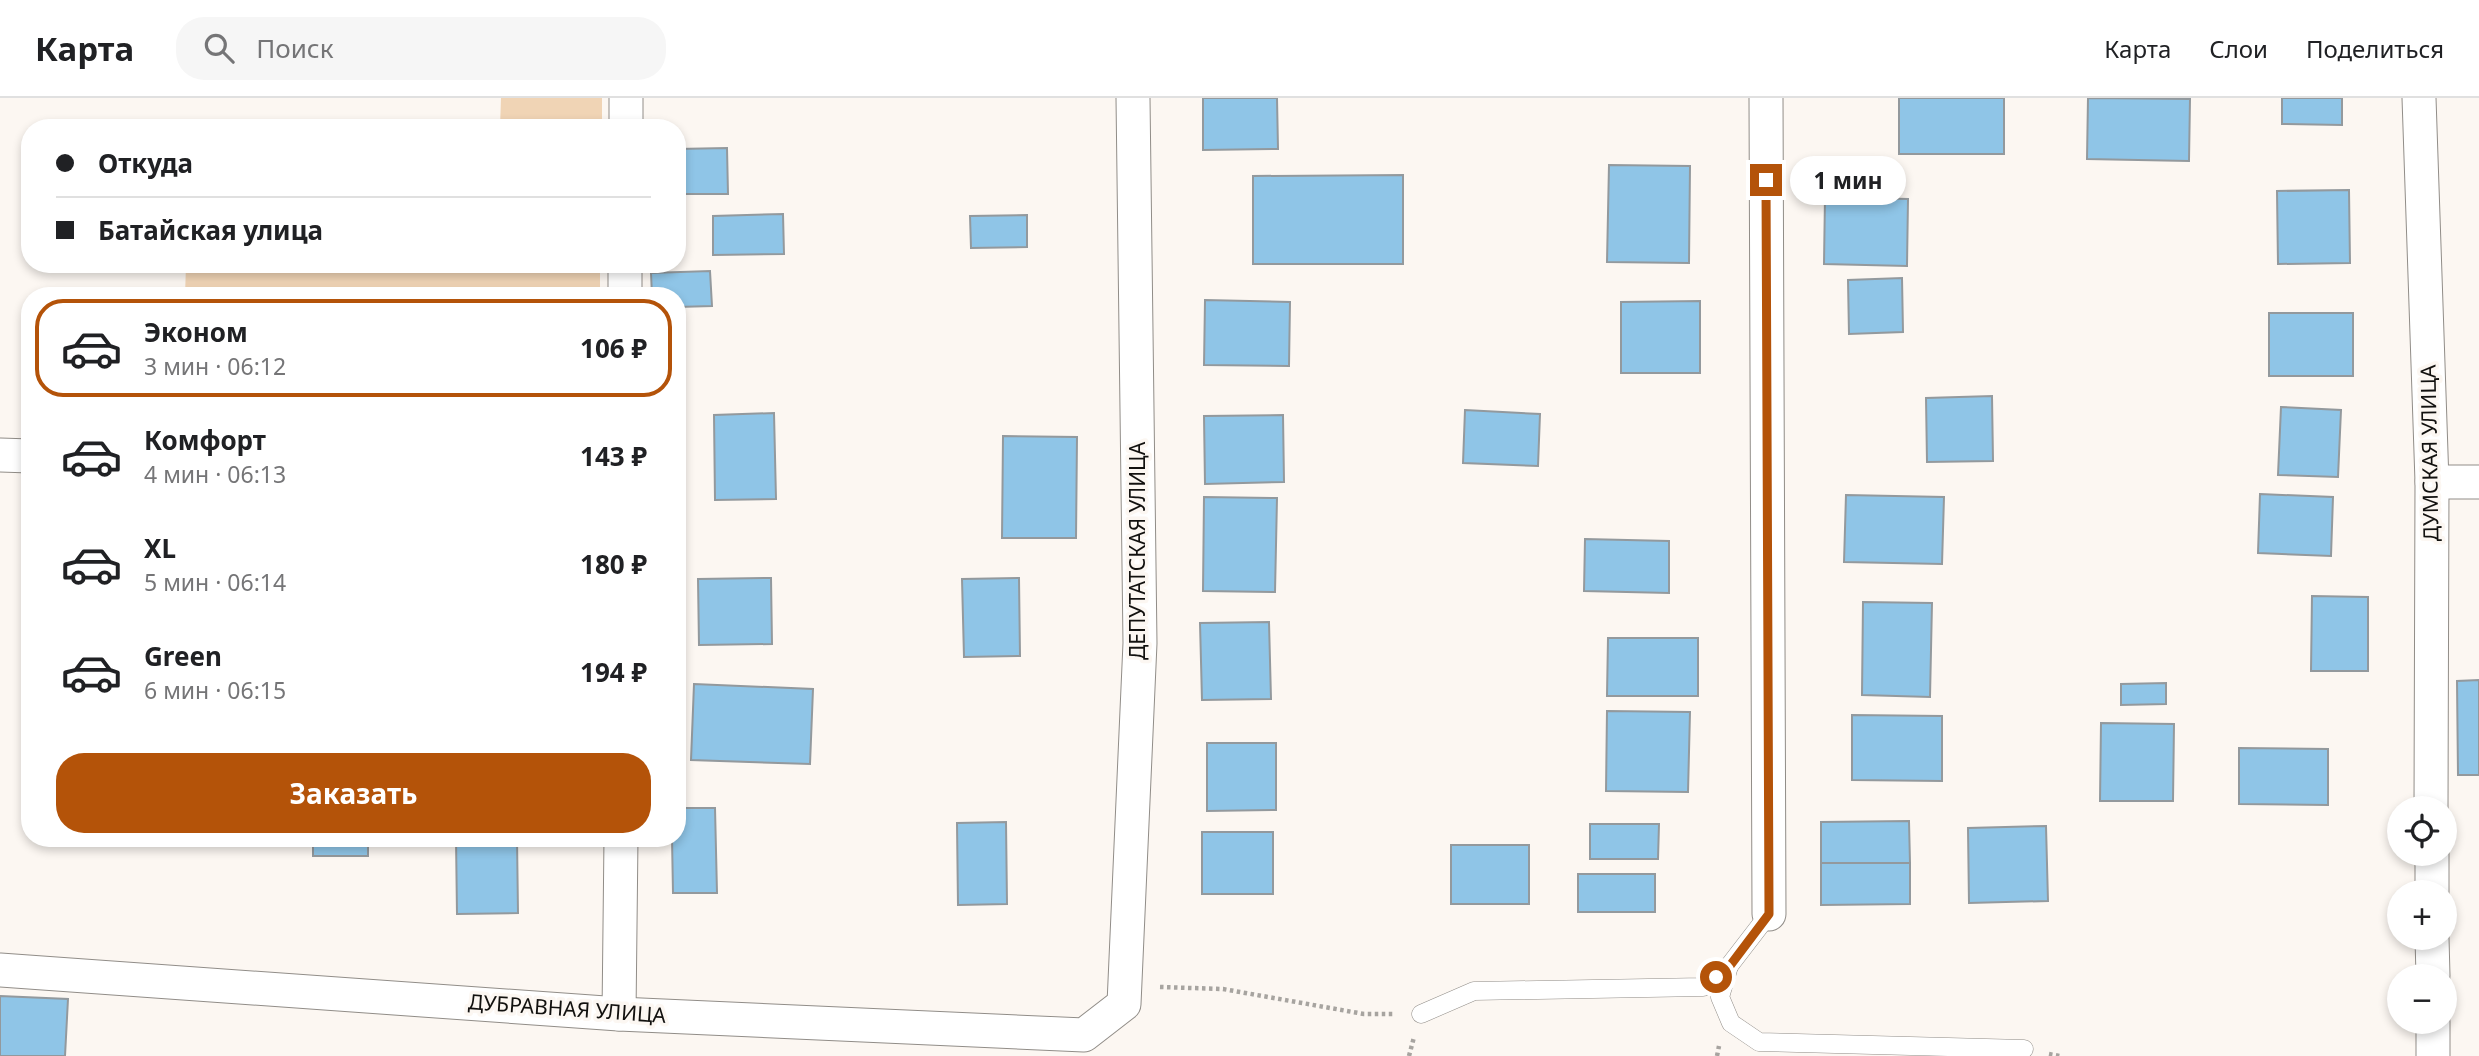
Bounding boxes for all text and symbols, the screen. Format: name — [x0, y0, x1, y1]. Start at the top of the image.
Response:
search box — [176, 17, 666, 80]
text: Карта — [35, 26, 134, 71]
icon: search — [200, 29, 238, 67]
text: Поиск — [256, 30, 333, 66]
text: Карта — [2104, 32, 2171, 65]
text: Слои — [2209, 32, 2268, 65]
text: Поделиться — [2306, 32, 2444, 65]
text: Откуда — [98, 145, 193, 181]
callout: 1 мин — [1790, 155, 1906, 204]
route end — [1750, 164, 1782, 196]
text: 1 мин — [1814, 164, 1882, 196]
text: Батайская улица — [98, 212, 323, 248]
text: Эконом — [144, 314, 248, 350]
icon: car — [60, 317, 123, 380]
text: 106 ₽ — [580, 330, 647, 366]
text: 3 мин · 06:12 — [144, 350, 286, 382]
street label: ДУМСКАЯ УЛИЦА — [2413, 364, 2445, 542]
text: Комфорт — [144, 422, 266, 458]
icon: car — [60, 425, 123, 488]
text: 143 ₽ — [580, 438, 647, 474]
street label: ДЕПУТАТСКАЯ УЛИЦА — [1123, 441, 1151, 660]
text: 4 мин · 06:13 — [144, 458, 286, 490]
text: XL — [144, 530, 176, 566]
icon: car — [60, 533, 123, 596]
text: 180 ₽ — [580, 546, 647, 582]
text: 5 мин · 06:14 — [144, 566, 286, 598]
text: Green — [144, 638, 222, 674]
icon: car — [60, 641, 123, 704]
text: 194 ₽ — [580, 654, 647, 690]
text: 6 мин · 06:15 — [144, 674, 286, 706]
button: Заказать — [56, 753, 651, 833]
map controls — [2387, 796, 2457, 1034]
button: locate — [2387, 796, 2457, 866]
button: + — [2387, 880, 2457, 950]
route start — [1700, 961, 1732, 993]
button: − — [2387, 964, 2457, 1034]
street label: ДУБРАВНАЯ УЛИЦА — [467, 987, 668, 1029]

